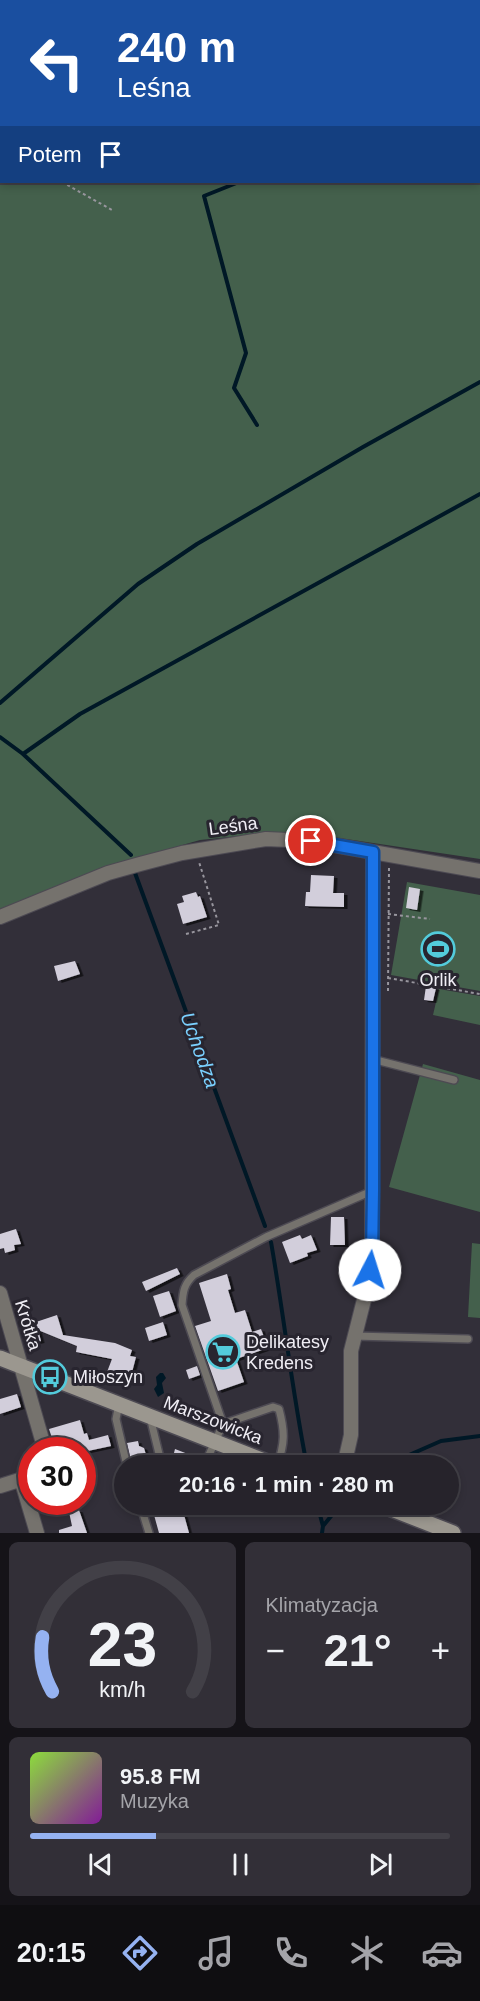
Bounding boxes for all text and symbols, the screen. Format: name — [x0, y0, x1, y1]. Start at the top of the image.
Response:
icon: left — [18, 24, 96, 102]
text: 240 m — [117, 24, 236, 71]
text: Leśna — [117, 73, 191, 103]
icon: arrive — [94, 138, 127, 171]
text: Potem — [18, 142, 82, 167]
street label: Leśna — [207, 813, 260, 839]
pin — [285, 815, 336, 866]
icon: arrive — [294, 824, 327, 857]
sports icon: Orlik — [420, 931, 456, 967]
place label: Orlik — [420, 970, 457, 990]
water label: Uchodza — [176, 1009, 224, 1091]
position arrow — [338, 1238, 402, 1302]
street label: Krótka — [11, 1297, 45, 1354]
place label: Delikatesy Kredens — [246, 1332, 329, 1373]
supermarket icon: Delikatesy Kredens — [205, 1334, 241, 1370]
bus stop icon: Miłoszyn — [32, 1359, 68, 1395]
place label: Miłoszyn — [73, 1367, 143, 1387]
street label: Marszowicka — [161, 1392, 266, 1448]
speed limit sign: 30 — [18, 1437, 96, 1515]
text: 20:16 · 1 min · 280 m — [179, 1472, 394, 1497]
text: Klimatyzacja — [266, 1594, 378, 1616]
text: 23 — [88, 1610, 157, 1679]
text: 21° — [324, 1625, 392, 1676]
text: − — [266, 1632, 285, 1669]
text: + — [431, 1632, 450, 1669]
text: km/h — [99, 1678, 145, 1702]
text: 95.8 FM — [120, 1764, 201, 1789]
text: Muzyka — [120, 1790, 189, 1812]
icon: previous — [84, 1848, 117, 1881]
icon: pause — [224, 1848, 257, 1881]
icon: next — [364, 1848, 397, 1881]
icon: directions — [119, 1932, 161, 1974]
icon: music — [195, 1932, 237, 1974]
icon: phone — [270, 1932, 312, 1974]
icon: climate — [346, 1932, 388, 1974]
icon: car — [421, 1932, 463, 1974]
text: 20:15 — [17, 1938, 86, 1968]

